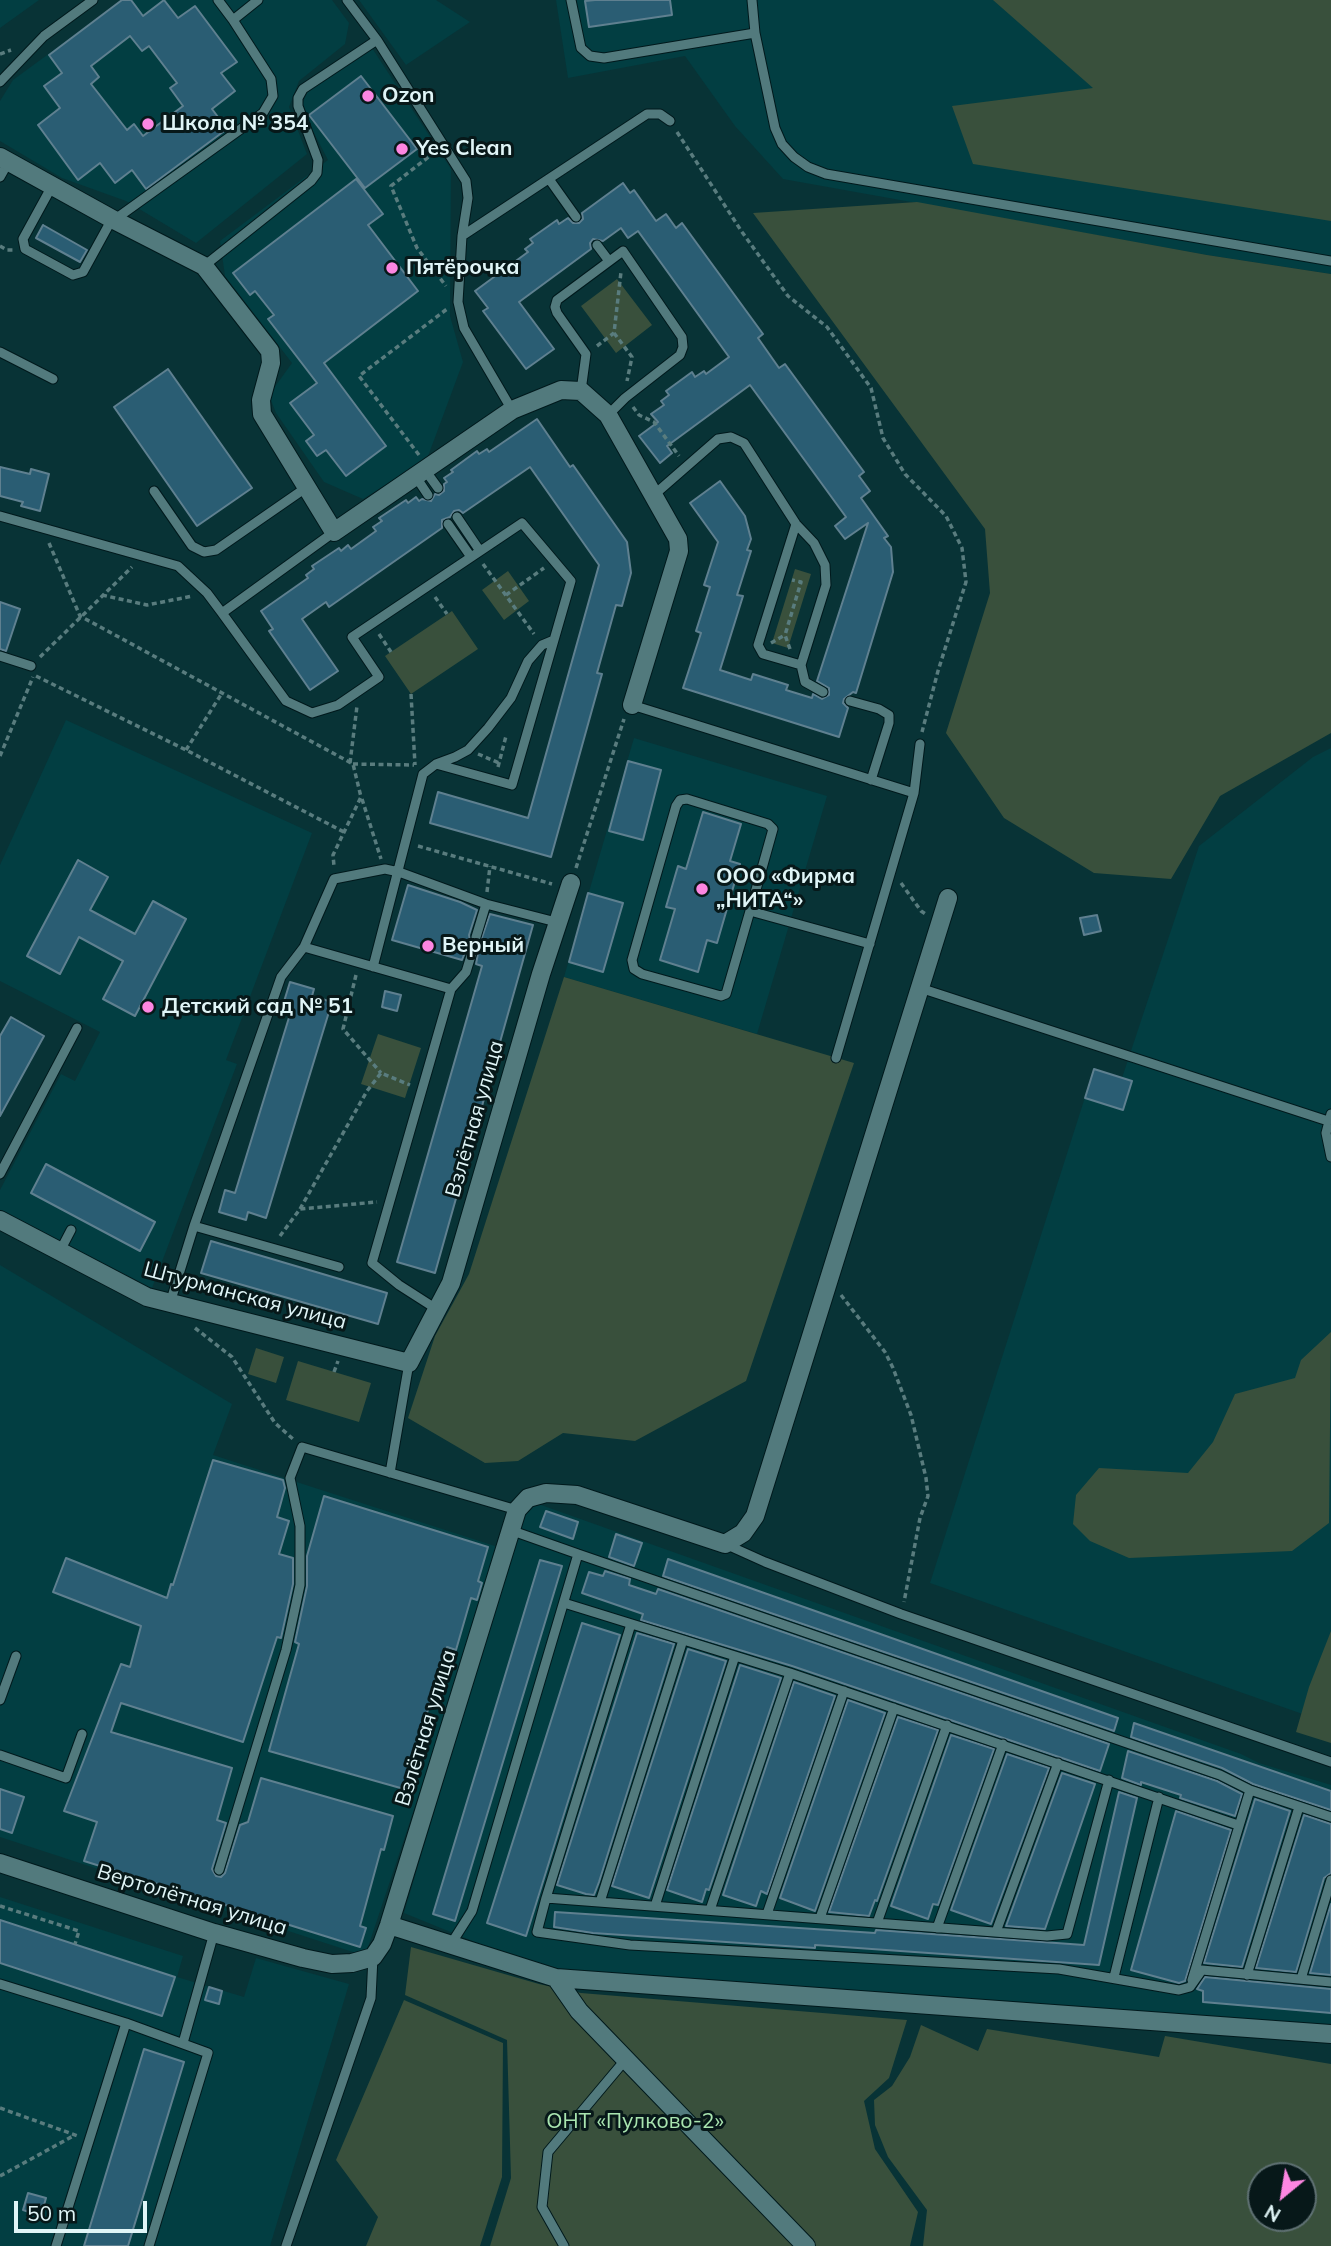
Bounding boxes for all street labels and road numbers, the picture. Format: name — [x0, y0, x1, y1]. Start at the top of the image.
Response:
street label: Взлётная улица — [441, 1038, 509, 1200]
street label: Штурманская улица — [141, 1257, 349, 1335]
street label: Взлётная улица — [390, 1647, 462, 1809]
street label: Вертолётная улица — [94, 1859, 290, 1941]

